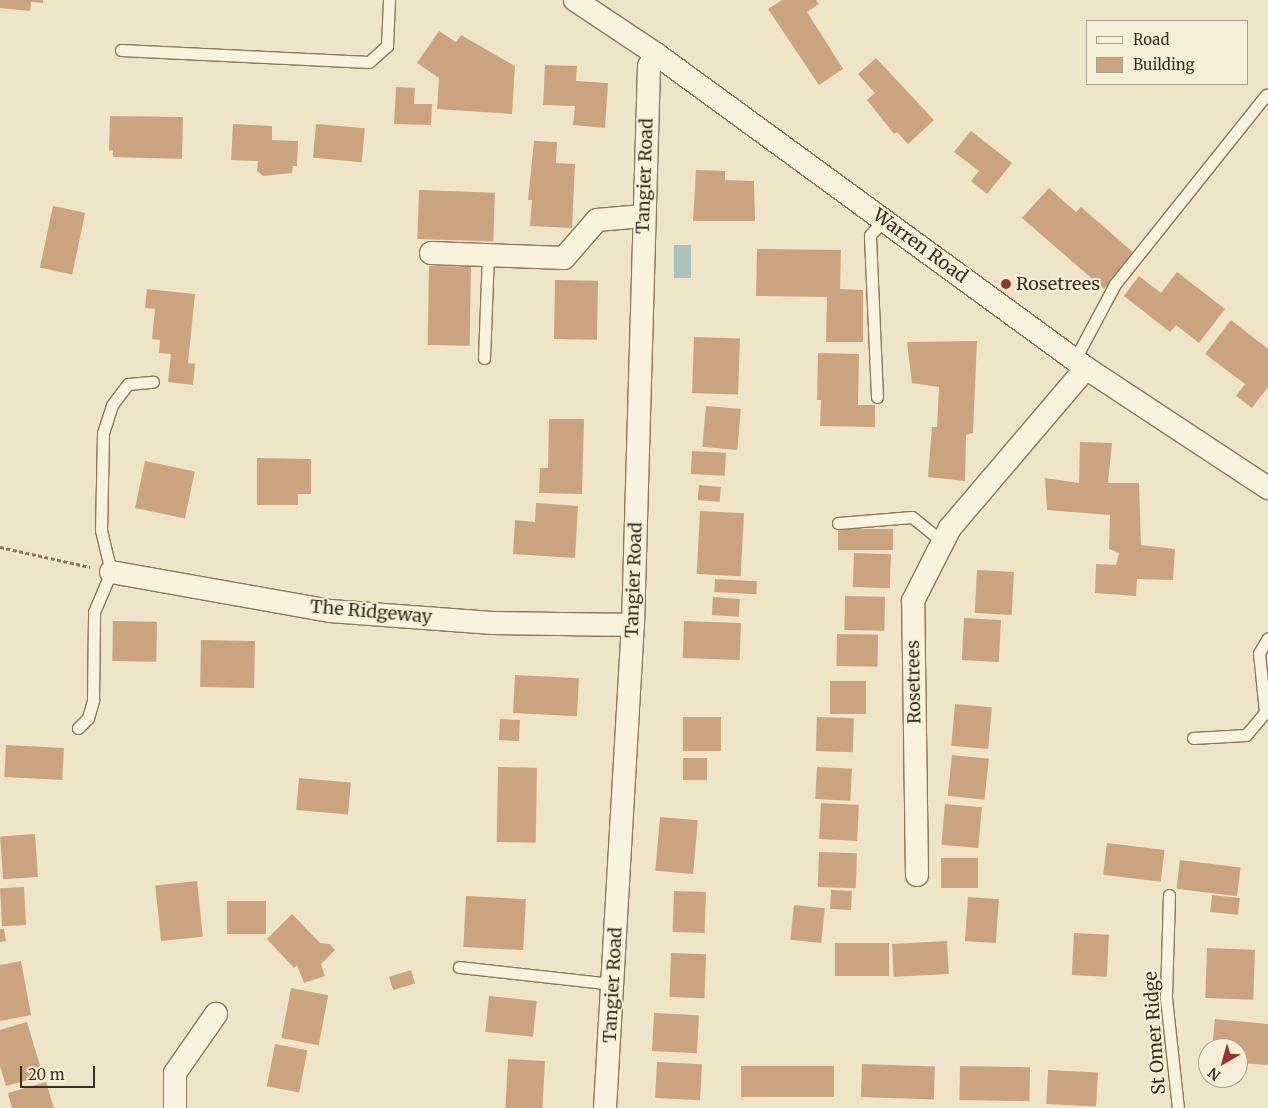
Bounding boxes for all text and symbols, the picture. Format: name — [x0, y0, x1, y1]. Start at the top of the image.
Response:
legend — [1086, 20, 1248, 85]
text: Road — [1133, 30, 1169, 49]
text: Building — [1133, 55, 1195, 74]
street label: Tangier Road — [632, 118, 658, 234]
street label: Warren Road — [868, 204, 972, 288]
place label: Rosetrees — [1016, 273, 1100, 295]
marker: Rosetrees — [1000, 278, 1012, 290]
street label: Tangier Road — [621, 522, 647, 638]
street label: The Ridgeway — [309, 596, 433, 628]
street label: Rosetrees — [902, 640, 926, 724]
street label: Tangier Road — [599, 927, 627, 1043]
street label: St Omer Ridge — [1140, 970, 1170, 1096]
north arrow — [1198, 1038, 1248, 1088]
scale bar — [22, 1056, 98, 1088]
text: N — [1204, 1064, 1224, 1085]
text: 20 m — [28, 1065, 65, 1084]

